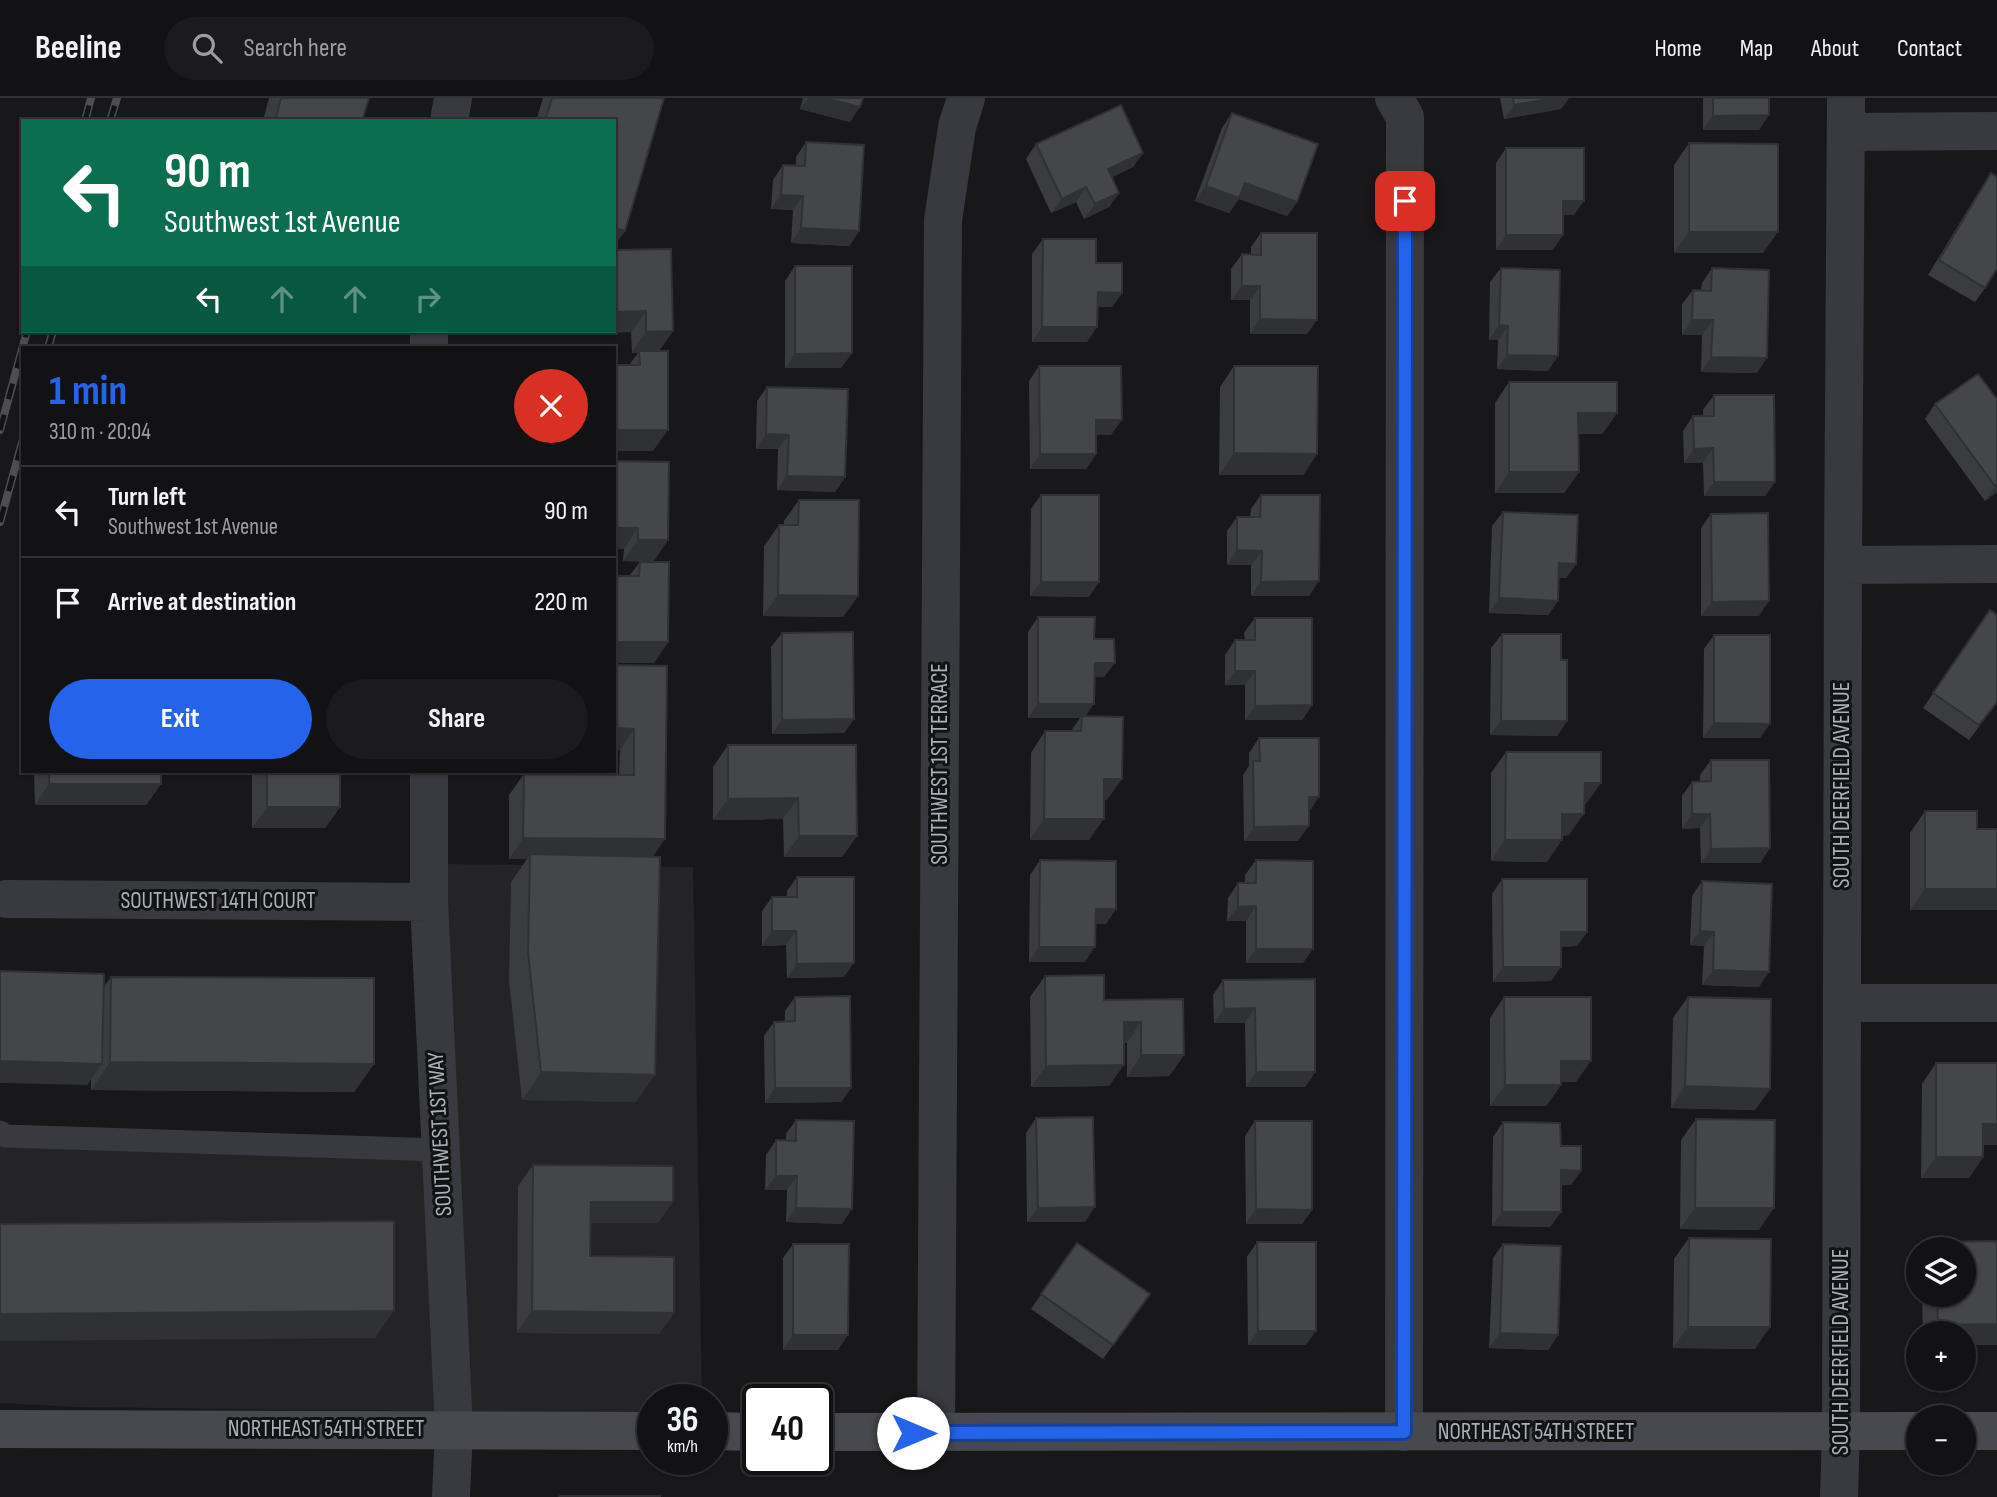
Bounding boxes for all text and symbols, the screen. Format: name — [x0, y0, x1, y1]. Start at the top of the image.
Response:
search box — [164, 17, 654, 80]
text: Beeline — [35, 28, 122, 68]
icon: search — [188, 29, 226, 67]
text: Search here — [244, 33, 347, 64]
text: Home — [1654, 34, 1702, 63]
text: Map — [1740, 34, 1773, 63]
text: About — [1811, 34, 1859, 63]
text: Contact — [1897, 34, 1962, 63]
text: 90 m — [164, 143, 251, 202]
icon: left — [49, 147, 140, 238]
pin — [1375, 171, 1435, 231]
icon: arrive — [1386, 182, 1424, 220]
text: Southwest 1st Avenue — [164, 203, 401, 242]
icon: left — [190, 280, 228, 318]
icon: ahead — [263, 280, 301, 318]
icon: ahead — [336, 280, 374, 318]
icon: right — [409, 280, 447, 318]
text: 1 min — [49, 366, 127, 417]
button: close — [514, 369, 588, 443]
text: 310 m · 20:04 — [49, 418, 151, 446]
text: Turn left — [108, 482, 186, 513]
icon: left — [49, 493, 87, 531]
text: 90 m — [544, 496, 588, 527]
text: Southwest 1st Avenue — [108, 513, 278, 541]
icon: arrive — [49, 584, 87, 622]
text: Arrive at destination — [108, 587, 296, 618]
text: 220 m — [534, 587, 588, 618]
street label: SOUTHWEST 1ST TERRACE — [926, 663, 954, 865]
button: Exit — [49, 679, 312, 759]
button: Share — [326, 679, 588, 759]
street label: SOUTH DEERFIELD AVENUE — [1828, 682, 1856, 888]
street label: SOUTHWEST 14TH COURT — [120, 887, 316, 915]
street label: SOUTHWEST 1ST WAY — [422, 1051, 458, 1217]
map controls — [1906, 1237, 1976, 1475]
button: layers — [1906, 1237, 1976, 1307]
street label: SOUTH DEERFIELD AVENUE — [1827, 1249, 1855, 1455]
button: + — [1906, 1321, 1976, 1391]
speed limit sign: 40 — [742, 1384, 833, 1475]
position arrow — [876, 1396, 950, 1470]
text: 36 — [666, 1399, 699, 1442]
button: − — [1906, 1405, 1976, 1475]
street label: NORTHEAST 54TH STREET — [228, 1415, 424, 1443]
street label: NORTHEAST 54TH STREET — [1438, 1418, 1634, 1446]
text: km/h — [667, 1436, 698, 1457]

